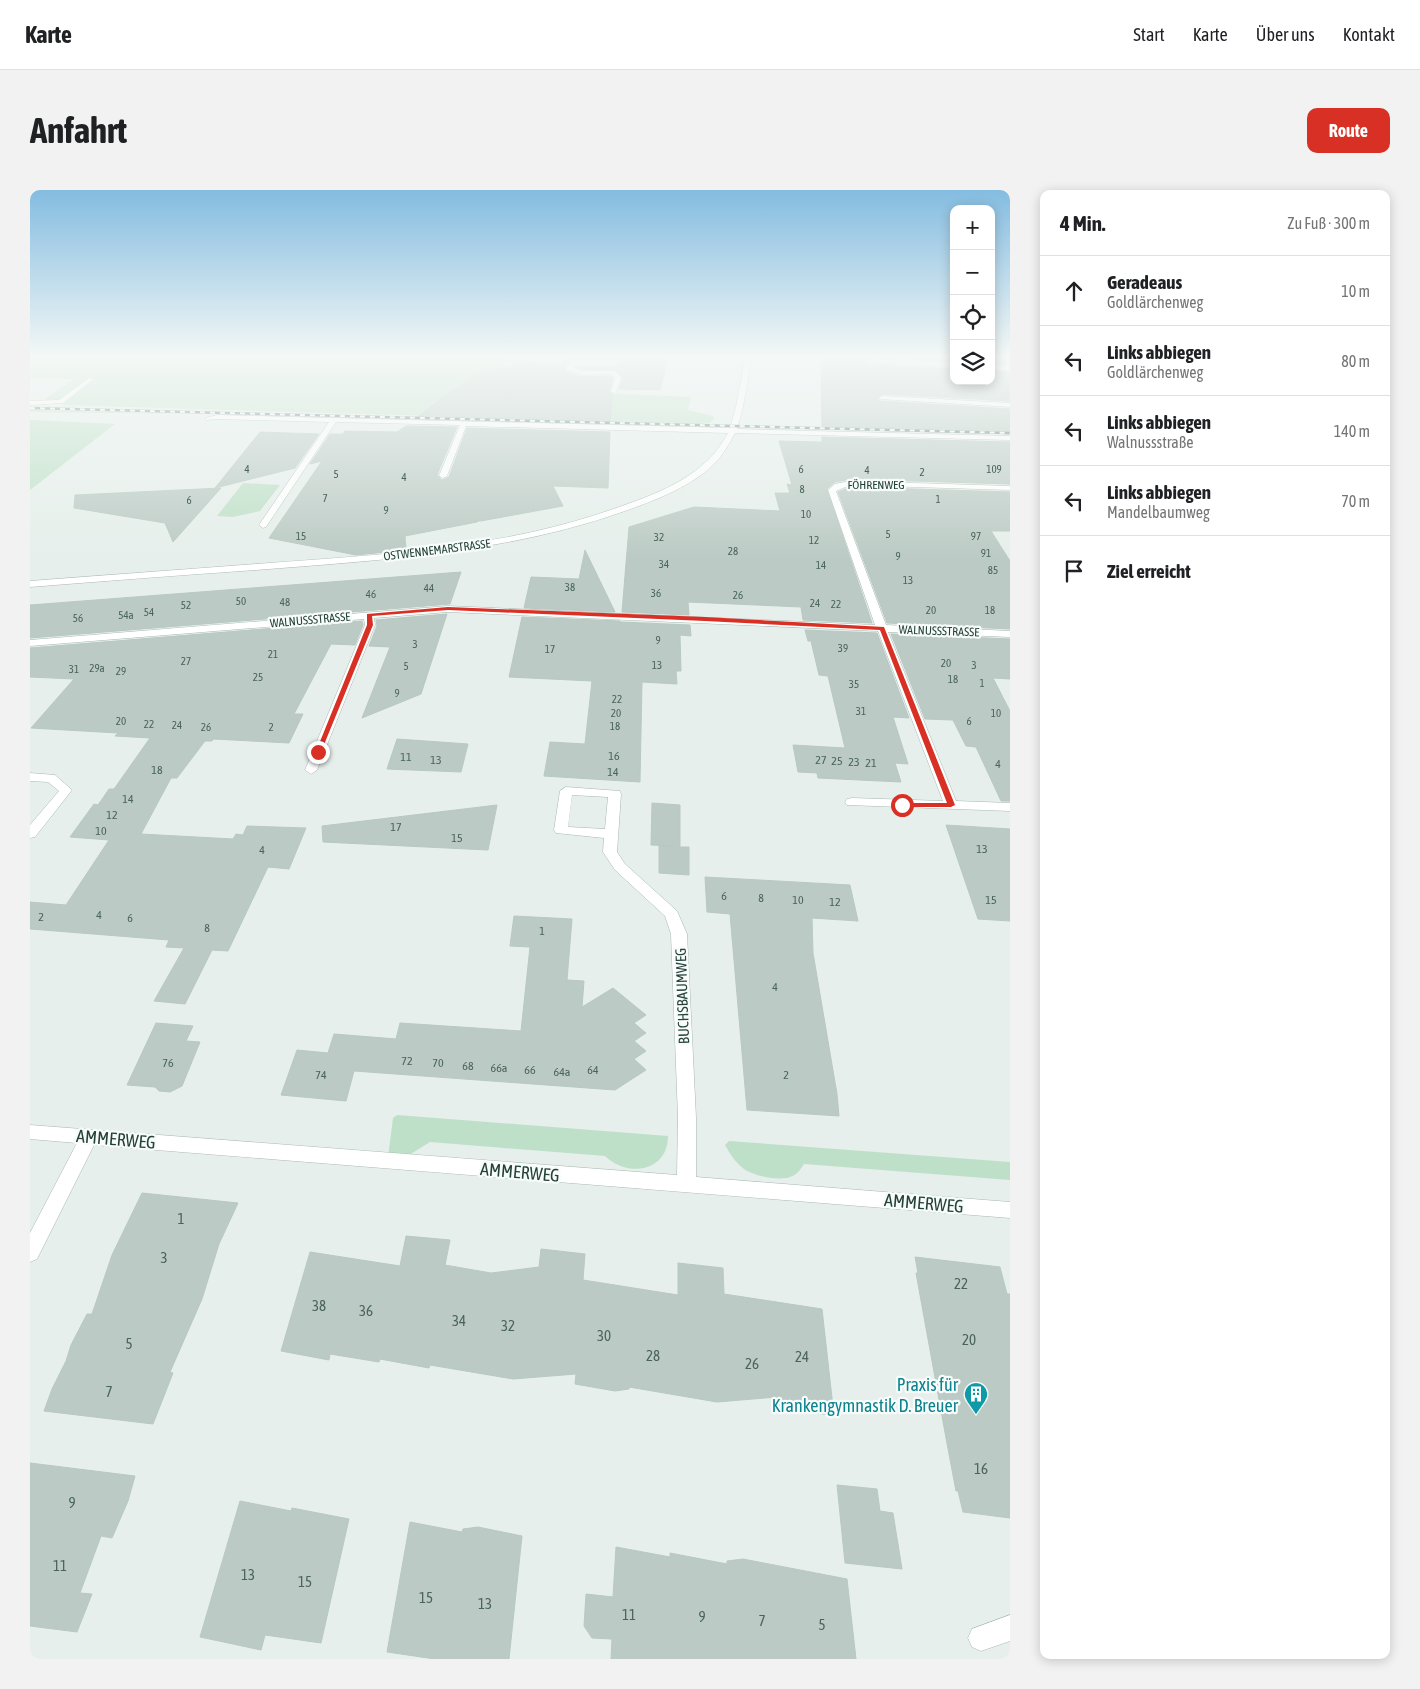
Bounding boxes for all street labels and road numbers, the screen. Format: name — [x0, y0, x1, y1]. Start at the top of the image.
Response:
street label: FÖHRENWEG — [847, 478, 905, 492]
street label: OSTWENNEMARSTRASSE — [383, 536, 491, 564]
street label: WALNUSSSTRASSE — [269, 610, 351, 630]
street label: WALNUSSSTRASSE — [898, 623, 980, 639]
street label: BUCHSBAUMWEG — [672, 948, 692, 1044]
street label: AMMERWEG — [75, 1125, 157, 1153]
street label: AMMERWEG — [479, 1158, 561, 1186]
street label: AMMERWEG — [883, 1189, 965, 1217]

